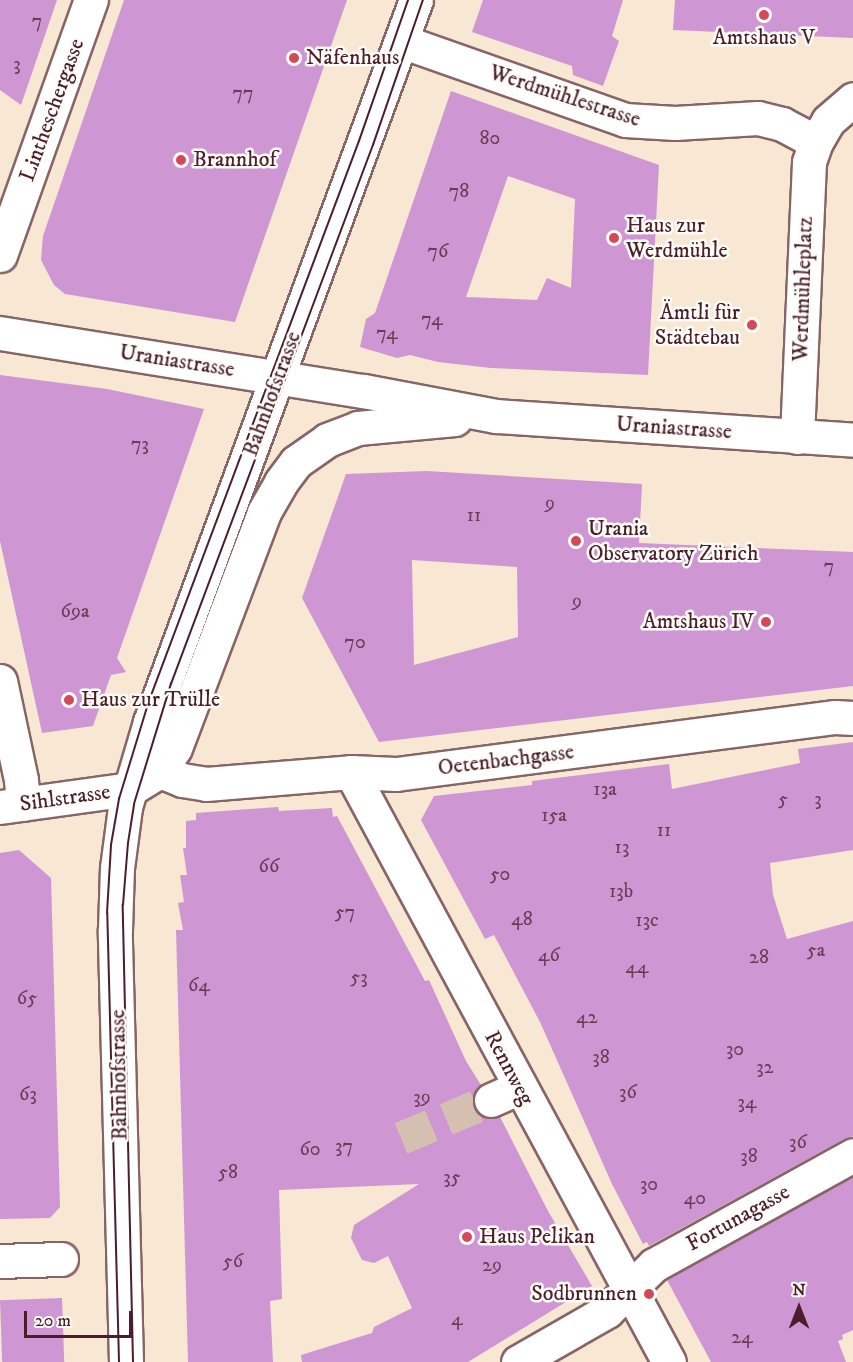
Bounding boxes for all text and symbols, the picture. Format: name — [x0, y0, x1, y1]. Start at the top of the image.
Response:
marker: Amtshaus V — [757, 8, 771, 22]
house number: 7 — [32, 9, 42, 33]
place label: Amtshaus V — [713, 25, 815, 51]
street label: Lintheschergasse — [14, 35, 90, 185]
place label: Näfenhaus — [306, 45, 399, 71]
marker: Näfenhaus — [287, 51, 301, 65]
house number: 3 — [13, 52, 21, 76]
street label: Werdmühlestrasse — [486, 59, 644, 133]
house number: 77 — [232, 81, 254, 105]
house number: 80 — [480, 126, 500, 150]
place label: Brannhof — [193, 147, 276, 173]
marker: Brannhof — [174, 153, 188, 167]
house number: 78 — [449, 179, 469, 203]
place label: Haus zur Werdmühle — [626, 212, 728, 264]
street label: Werdmühleplatz — [787, 216, 819, 362]
marker: Haus zur Werdmühle — [607, 231, 621, 245]
house number: 76 — [428, 239, 448, 263]
place label: Ämtli für Städtebau — [655, 299, 740, 350]
house number: 74 — [421, 307, 443, 331]
marker: Ämtli für Städtebau — [745, 318, 759, 332]
house number: 74 — [376, 321, 398, 345]
street label: Bahnhofstrasse — [237, 328, 307, 460]
street label: Uraniastrasse — [118, 339, 236, 383]
street label: Uraniastrasse — [615, 411, 733, 445]
house number: 73 — [131, 432, 149, 456]
house number: 9 — [545, 491, 555, 515]
house number: 11 — [467, 503, 481, 527]
place label: Urania Observatory Zürich — [588, 515, 759, 566]
marker: Urania Observatory Zürich — [569, 534, 583, 548]
house number: 7 — [824, 554, 834, 578]
house number: 9 — [572, 589, 582, 613]
house number: 69a — [61, 599, 89, 623]
place label: Amtshaus IV — [643, 609, 754, 635]
marker: Amtshaus IV — [759, 615, 773, 629]
house number: 70 — [344, 630, 366, 654]
place label: Haus zur Trülle — [81, 687, 220, 713]
marker: Haus zur Trülle — [62, 693, 76, 707]
street label: Oetenbachgasse — [436, 739, 576, 781]
house number: 13a — [593, 777, 617, 801]
street label: Sihlstrasse — [18, 779, 112, 817]
house number: 5 — [778, 787, 788, 811]
house number: 3 — [814, 787, 822, 811]
house number: 15a — [541, 803, 567, 827]
house number: 11 — [657, 818, 671, 842]
house number: 13 — [615, 835, 629, 859]
house number: 66 — [259, 854, 279, 878]
house number: 50 — [490, 862, 510, 886]
house number: 13b — [609, 879, 633, 903]
house number: 57 — [335, 900, 355, 924]
house number: 48 — [511, 907, 533, 931]
house number: 13c — [635, 908, 659, 932]
house number: 5a — [807, 938, 825, 962]
house number: 46 — [538, 943, 560, 967]
house number: 28 — [749, 945, 769, 969]
house number: 44 — [625, 955, 649, 979]
house number: 53 — [350, 965, 368, 989]
house number: 64 — [188, 973, 210, 997]
house number: 65 — [17, 986, 37, 1010]
house number: 42 — [576, 1005, 598, 1029]
street label: Bahnhofstrasse — [105, 1009, 133, 1141]
street label: Rennweg — [478, 1026, 540, 1110]
house number: 30 — [726, 1037, 744, 1061]
house number: 38 — [592, 1045, 610, 1069]
house number: 32 — [756, 1055, 774, 1079]
house number: 36 — [619, 1080, 637, 1104]
house number: 63 — [19, 1082, 37, 1106]
house number: 39 — [413, 1085, 431, 1109]
house number: 34 — [738, 1090, 756, 1114]
house number: 36 — [789, 1130, 807, 1154]
house number: 37 — [335, 1134, 353, 1158]
house number: 60 — [299, 1137, 321, 1161]
house number: 38 — [740, 1144, 758, 1168]
house number: 58 — [218, 1160, 238, 1184]
house number: 35 — [443, 1165, 461, 1189]
house number: 30 — [640, 1172, 658, 1196]
street label: Fortunagasse — [682, 1179, 794, 1257]
house number: 40 — [684, 1186, 706, 1210]
place label: Haus Pelikan — [479, 1224, 595, 1250]
marker: Haus Pelikan — [460, 1230, 474, 1244]
house number: 56 — [223, 1249, 243, 1273]
house number: 29 — [482, 1253, 502, 1277]
north arrow — [769, 1278, 829, 1338]
text: N — [792, 1280, 806, 1300]
place label: Sodbrunnen — [531, 1281, 637, 1307]
marker: Sodbrunnen — [642, 1287, 656, 1301]
scale bar — [27, 1299, 135, 1337]
house number: 4 — [451, 1307, 463, 1331]
text: 20 m — [35, 1310, 71, 1332]
house number: 24 — [731, 1325, 753, 1349]

